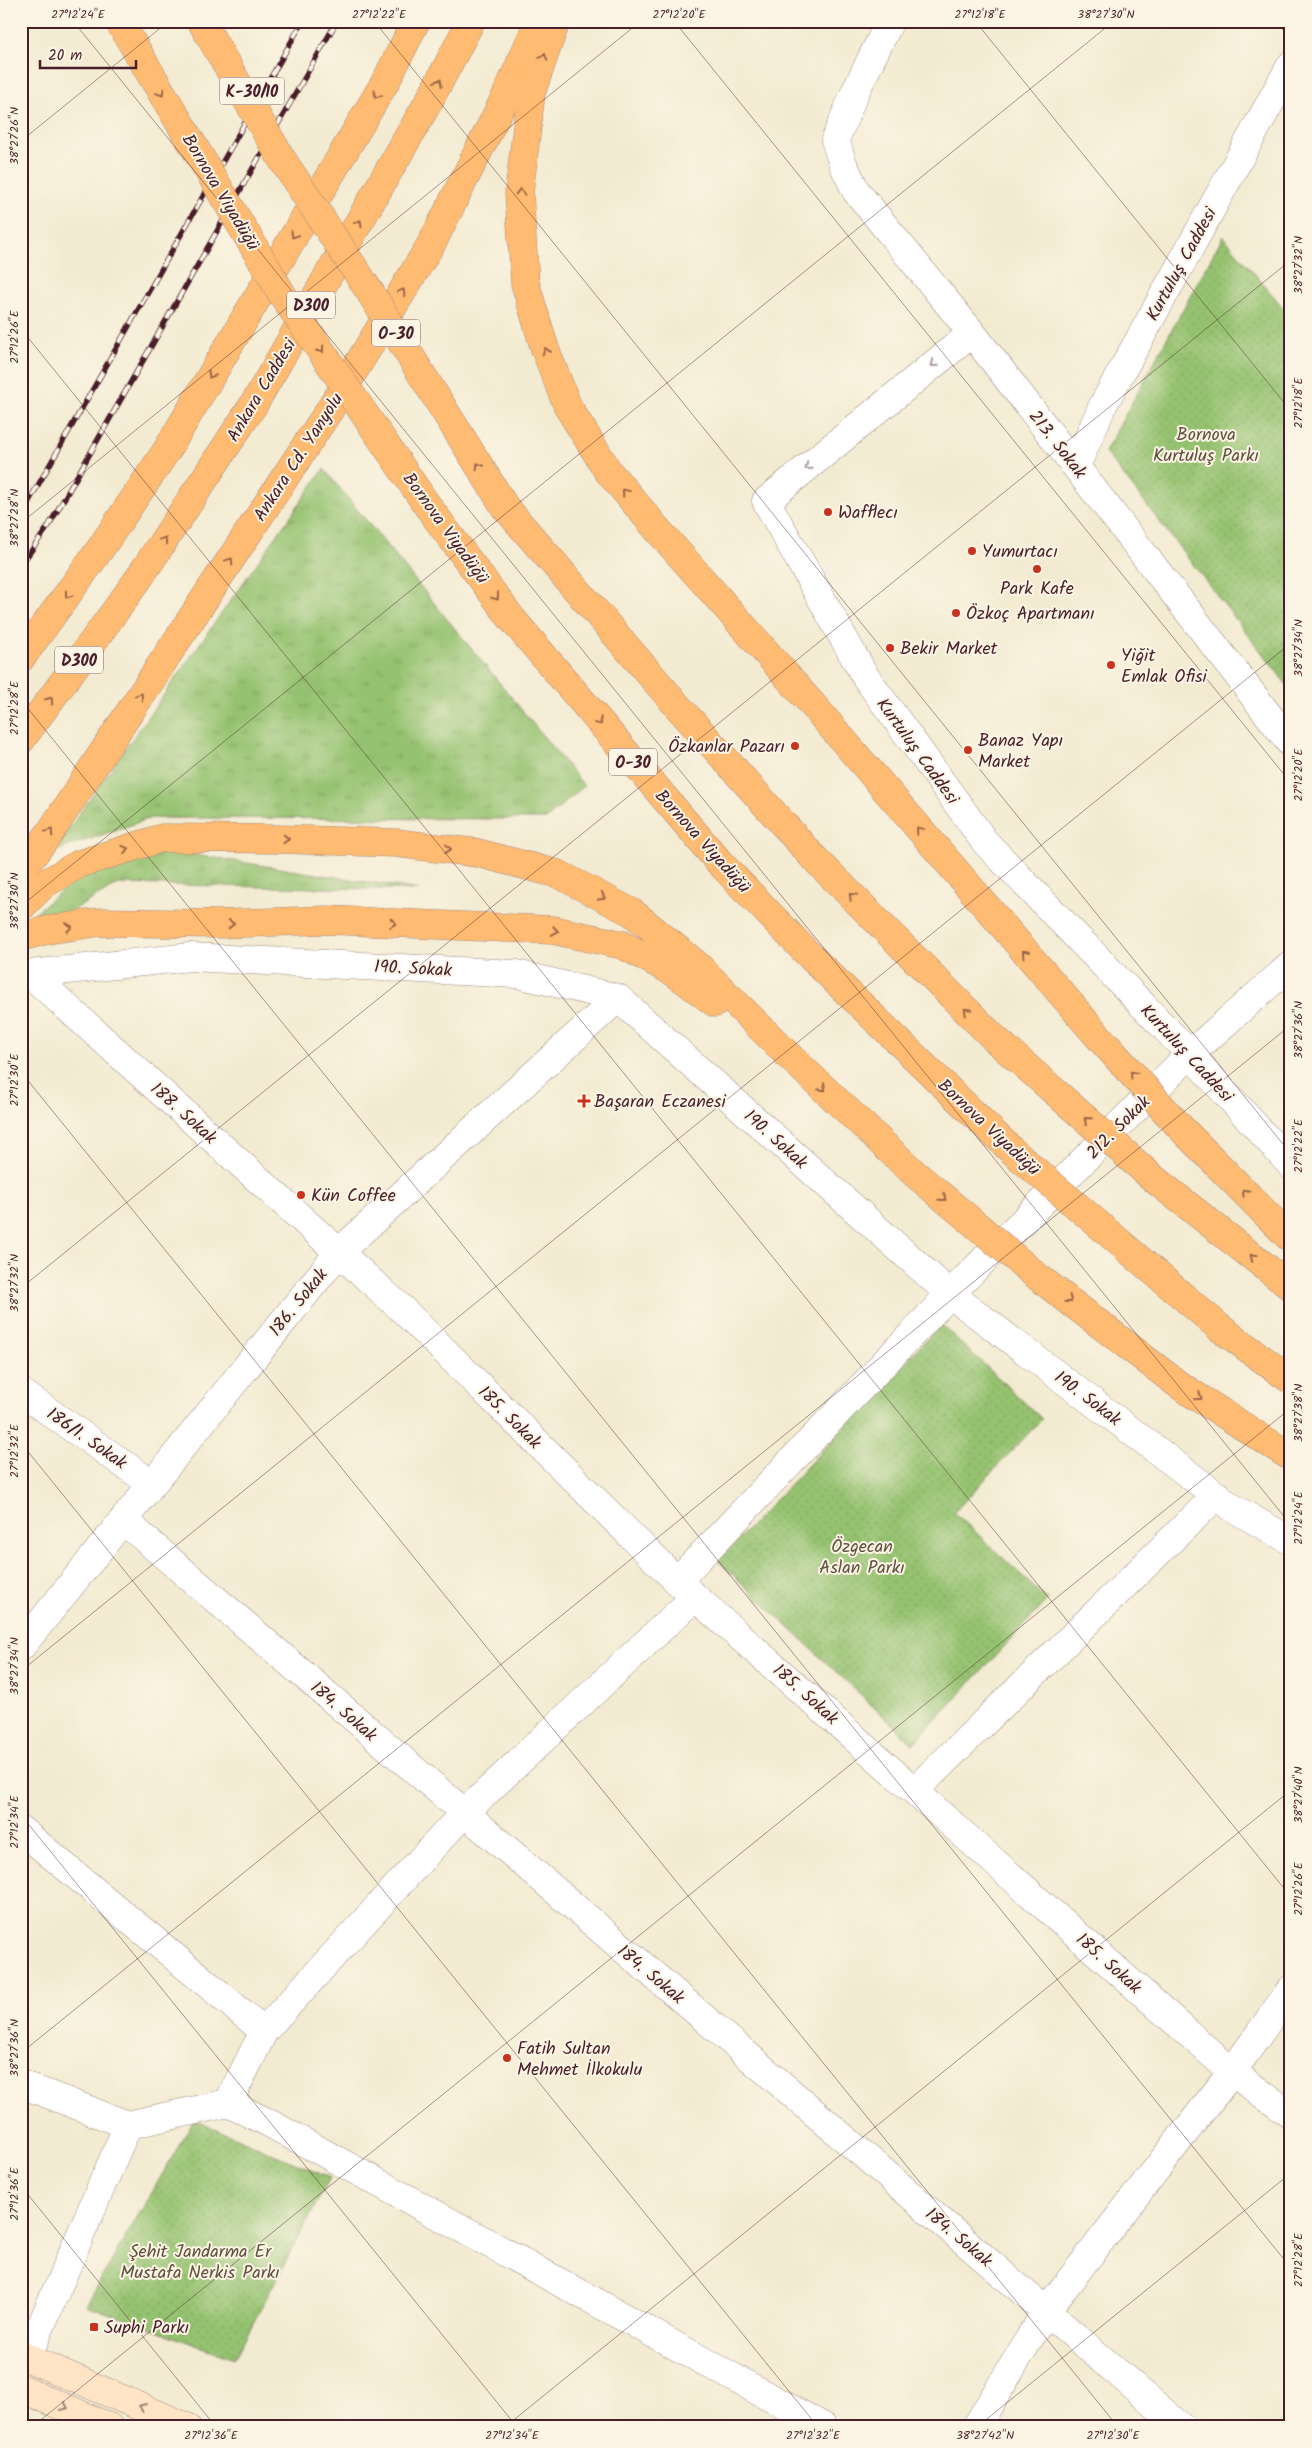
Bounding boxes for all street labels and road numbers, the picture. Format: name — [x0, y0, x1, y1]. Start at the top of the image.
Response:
road number: K-30/10 — [220, 78, 284, 104]
street label: Bornova Viyadüğü — [173, 129, 266, 257]
street label: Kurtuluş Caddesi — [1139, 202, 1226, 327]
road number: D300 — [287, 292, 335, 318]
road number: O-30 — [372, 319, 420, 346]
street label: Ankara Caddesi — [220, 333, 305, 448]
street label: Ankara Cd. Yanyolu — [247, 387, 352, 528]
street label: 213. Sokak — [1020, 404, 1093, 486]
street label: Bornova Viyadüğü — [394, 467, 496, 591]
road number: D300 — [55, 646, 103, 674]
street label: Kurtuluş Caddesi — [868, 692, 966, 812]
road number: O-30 — [609, 749, 657, 776]
street label: Bornova Viyadüğü — [647, 783, 757, 901]
street label: 190. Sokak — [373, 953, 453, 986]
street label: Kurtuluş Caddesi — [1132, 998, 1240, 1111]
street label: Bornova Viyadüğü — [930, 1072, 1046, 1184]
street label: 188. Sokak — [143, 1076, 224, 1153]
street label: 212. Sokak — [1080, 1089, 1158, 1167]
street label: 190. Sokak — [736, 1103, 814, 1177]
street label: 186. Sokak — [262, 1262, 336, 1344]
street label: 190. Sokak — [1047, 1364, 1127, 1435]
street label: 185. Sokak — [470, 1379, 548, 1457]
street label: 186/1. Sokak — [40, 1401, 133, 1478]
street label: 185. Sokak — [765, 1657, 845, 1733]
street label: 184. Sokak — [303, 1675, 383, 1750]
street label: 185. Sokak — [1068, 1926, 1148, 2002]
street label: 184. Sokak — [610, 1938, 691, 2013]
street label: 184. Sokak — [918, 2201, 999, 2276]

